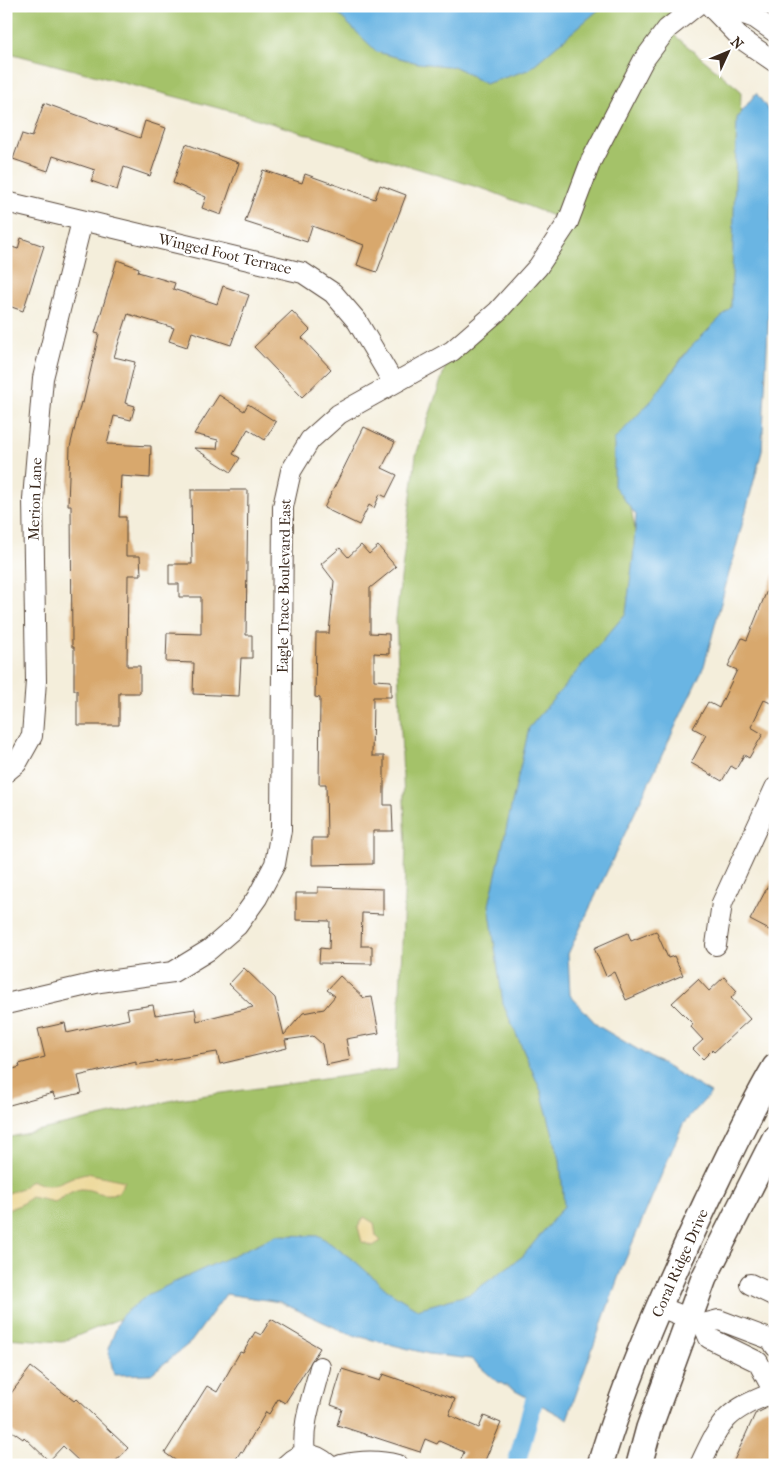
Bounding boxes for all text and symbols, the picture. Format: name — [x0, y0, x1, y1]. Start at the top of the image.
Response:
north arrow — [704, 28, 754, 78]
text: N — [727, 34, 747, 53]
street label: Winged Foot Terrace — [156, 230, 294, 278]
street label: Merion Lane — [25, 457, 45, 541]
street label: Eagle Trace Boulevard East — [273, 498, 295, 673]
street label: Coral Ridge Drive — [648, 1205, 712, 1320]

